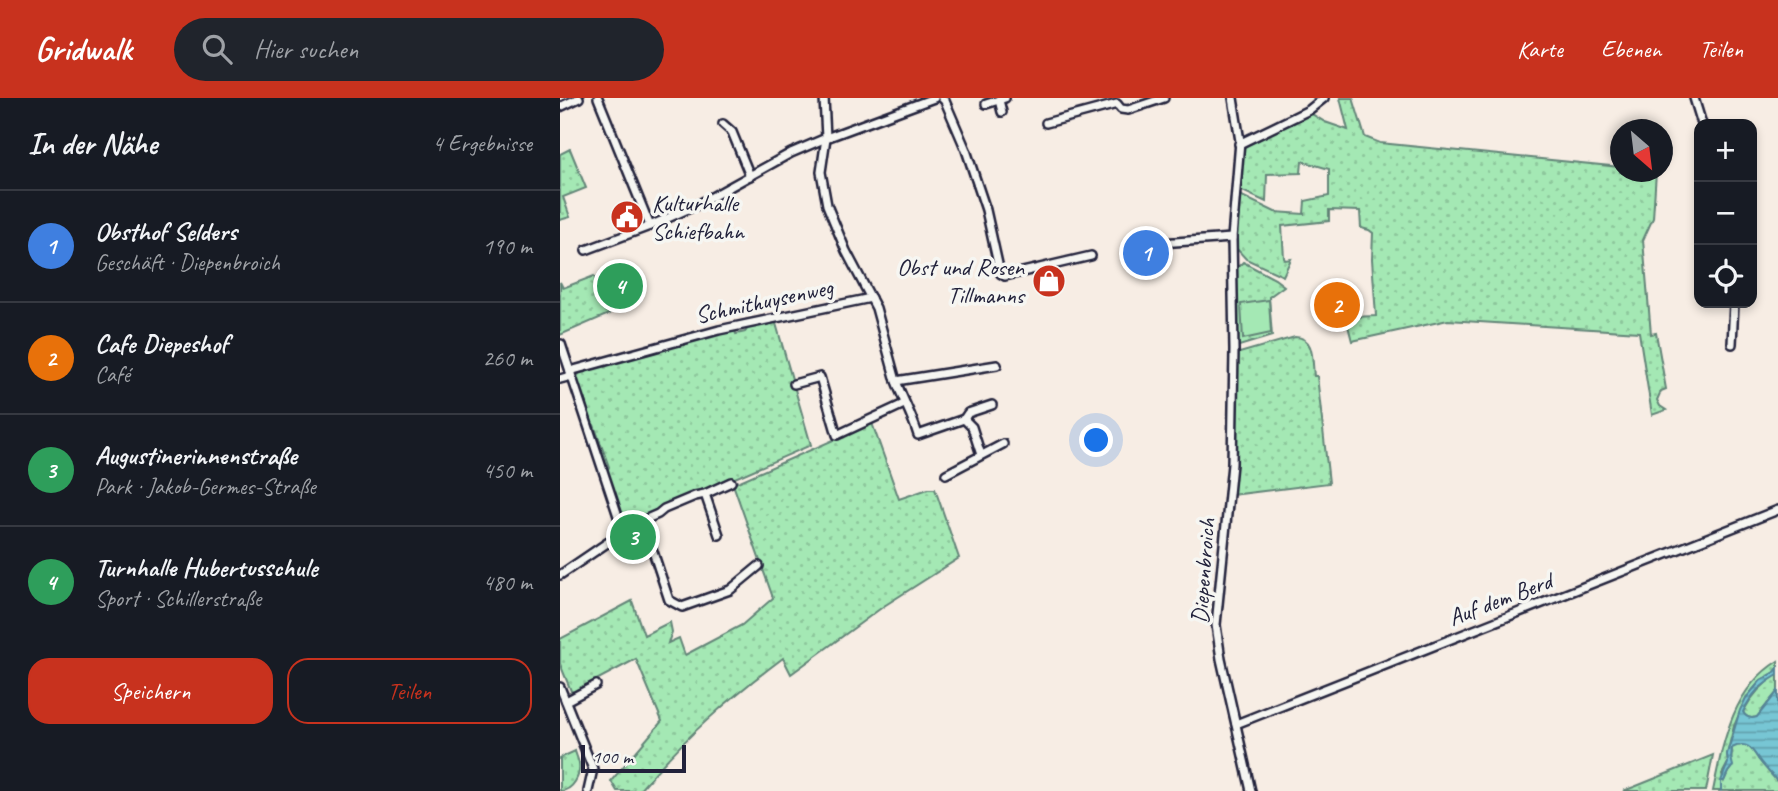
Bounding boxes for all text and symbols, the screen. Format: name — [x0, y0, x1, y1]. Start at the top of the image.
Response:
search box — [174, 18, 664, 81]
text: Gridwalk — [35, 28, 132, 70]
icon: search — [198, 30, 236, 68]
text: Hier suchen — [254, 33, 358, 66]
text: Karte — [1517, 34, 1563, 64]
text: Ebenen — [1601, 34, 1661, 64]
text: Teilen — [1699, 34, 1743, 64]
north arrow — [1610, 119, 1673, 182]
map controls — [1694, 119, 1757, 308]
button: + — [1694, 119, 1757, 182]
text: In der Nähe — [28, 125, 157, 163]
text: 4 Ergebnisse — [432, 129, 532, 158]
button: − — [1694, 182, 1757, 245]
place label: Kulturhalle Schiefbahn — [652, 188, 745, 246]
public building icon: Kulturhalle Schiefbahn — [608, 198, 646, 236]
text: Obsthof Selders — [95, 215, 237, 248]
pin: 1 — [1123, 227, 1169, 279]
text: 1 — [46, 232, 56, 261]
text: 190 m — [483, 232, 532, 261]
button: locate — [1694, 245, 1757, 308]
text: Geschäft · Diepenbroich — [95, 248, 280, 277]
place label: Obst und Rosen Tillmanns — [897, 252, 1026, 310]
pin: 4 — [597, 260, 643, 312]
shop icon: Obst und Rosen Tillmanns — [1030, 262, 1068, 300]
street label: Schmithuysenweg — [692, 271, 837, 330]
pin: 2 — [1314, 279, 1360, 331]
text: Cafe Diepeshof — [95, 327, 228, 360]
text: 2 — [46, 344, 56, 373]
text: 260 m — [483, 344, 532, 373]
text: Café — [95, 360, 130, 389]
your location — [1079, 423, 1113, 457]
text: Augustinerinnenstraße — [95, 439, 297, 472]
text: 3 — [46, 456, 56, 485]
text: 450 m — [483, 456, 532, 485]
text: Park · Jakob-Germes-Straße — [95, 472, 316, 501]
pin: 3 — [610, 511, 656, 563]
street label: Diepenbroich — [1184, 516, 1222, 625]
text: Turnhalle Hubertusschule — [95, 551, 318, 584]
street label: Auf dem Berd — [1444, 564, 1559, 632]
text: 4 — [46, 568, 56, 597]
text: 480 m — [483, 568, 532, 597]
text: Sport · Schillerstraße — [95, 584, 261, 613]
button: Speichern — [28, 658, 273, 724]
button: Teilen — [287, 658, 532, 724]
scale bar — [581, 742, 686, 774]
text: 100 m — [592, 745, 633, 769]

